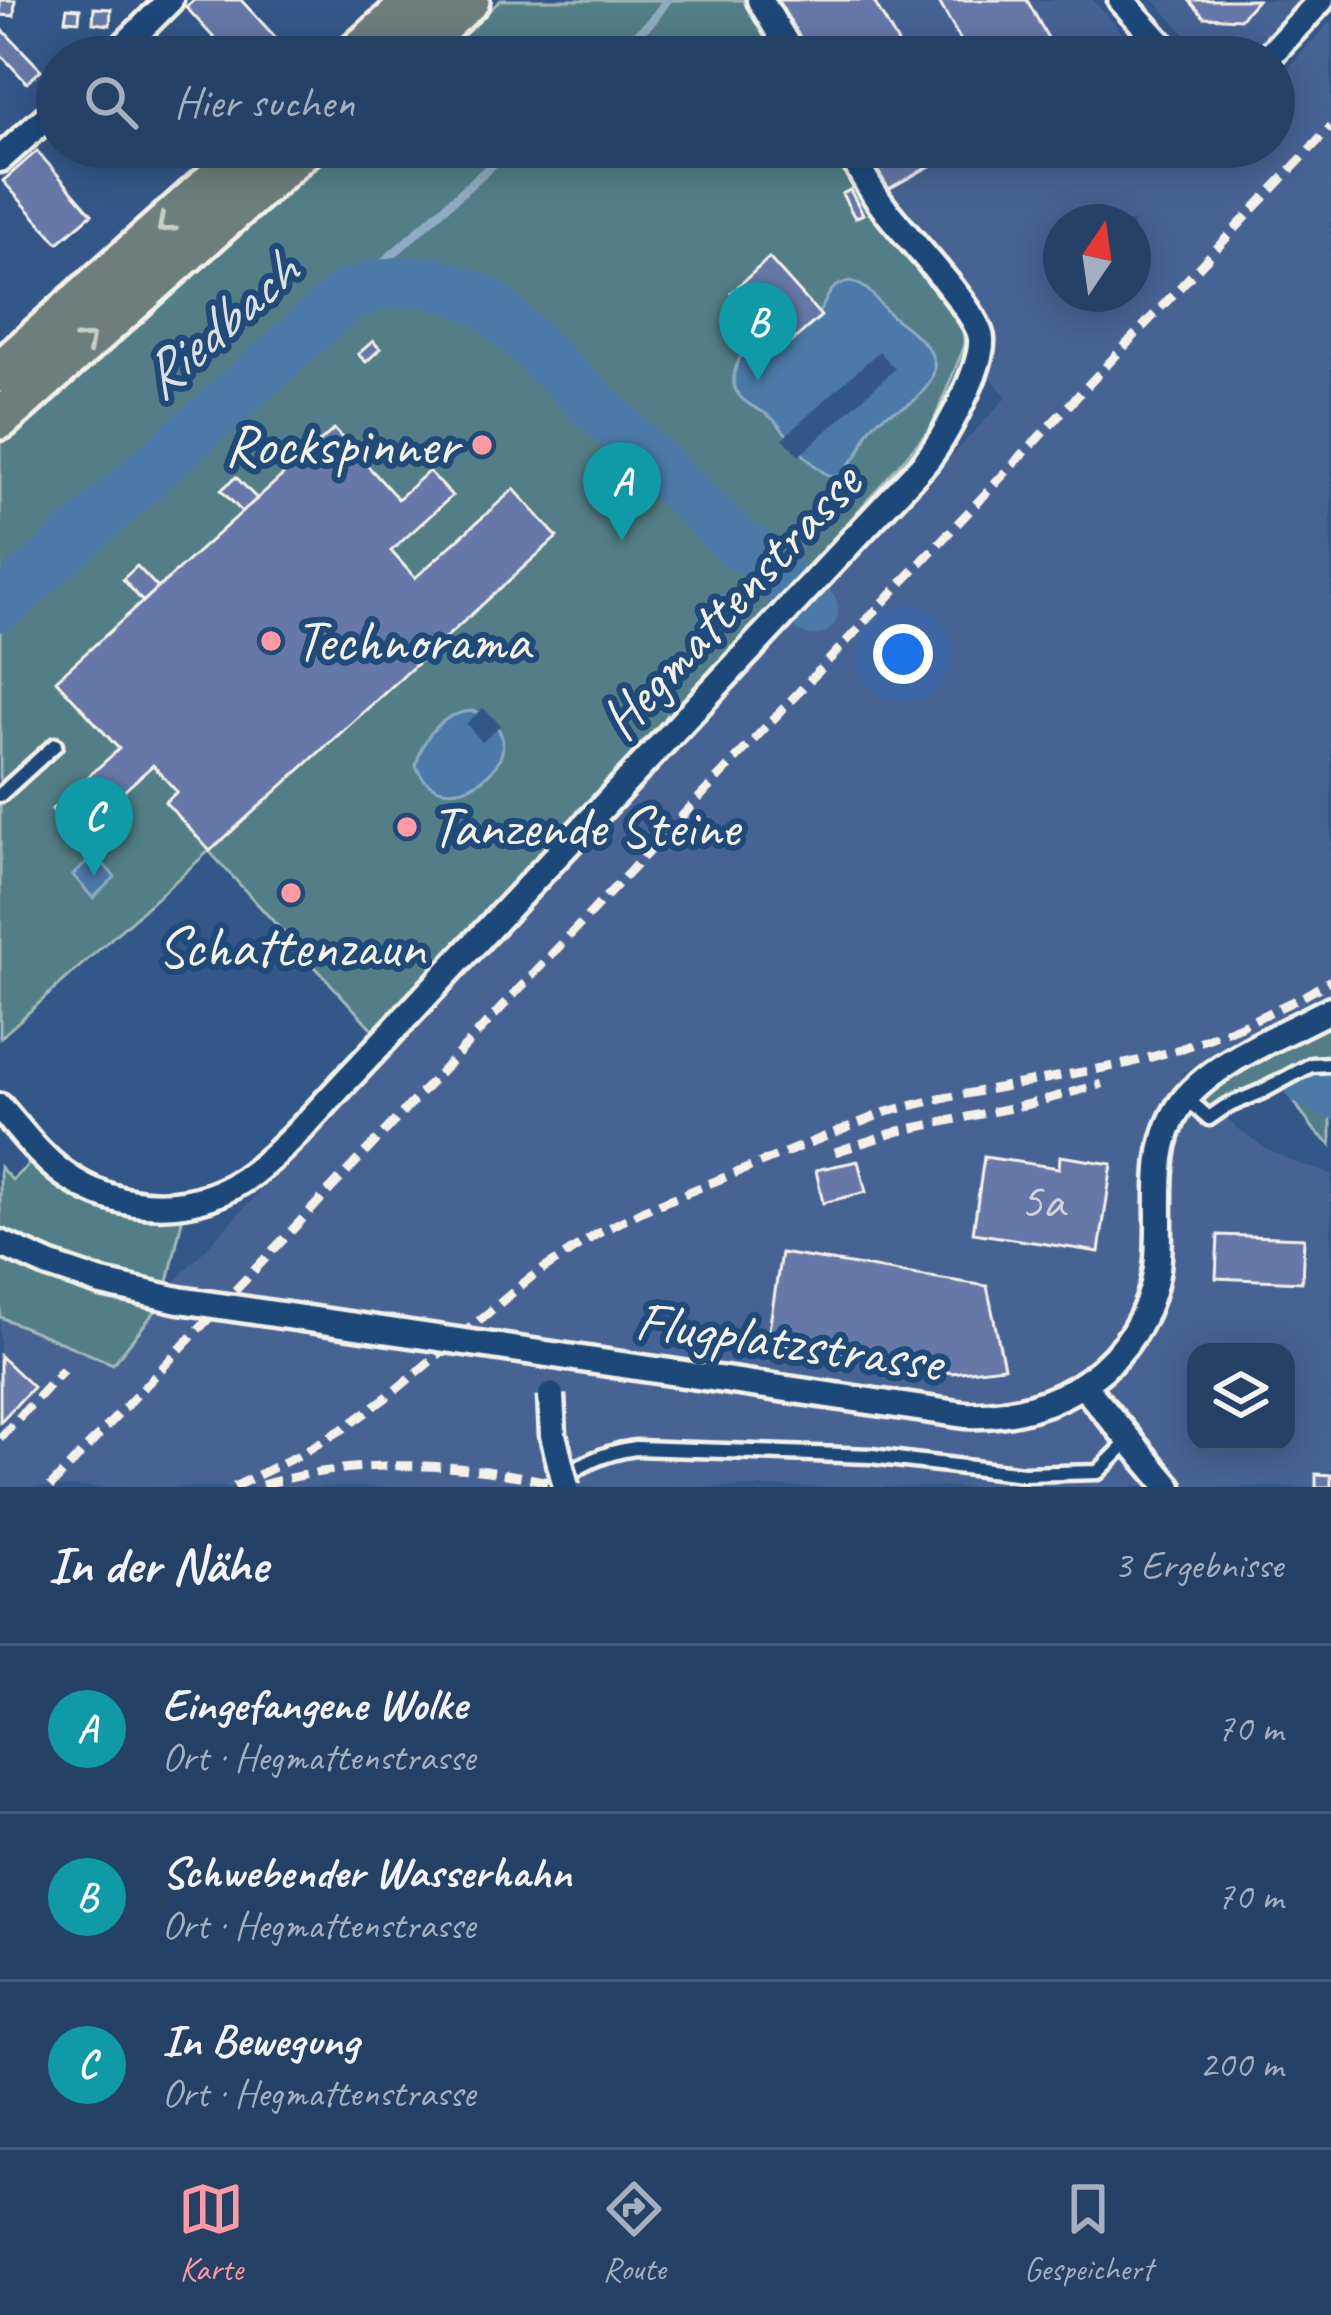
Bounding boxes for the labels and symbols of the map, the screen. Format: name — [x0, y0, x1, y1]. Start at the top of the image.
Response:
north arrow — [1043, 204, 1151, 312]
one-way arrow — [157, 211, 178, 232]
water label: Riedbach — [122, 232, 317, 415]
pin: B — [719, 282, 797, 381]
one-way arrow — [74, 334, 95, 355]
place label: Rockspinner — [225, 409, 463, 481]
marker: Rockspinner — [469, 432, 495, 458]
pin: A — [583, 442, 661, 541]
street label: Hegmattenstrasse — [584, 445, 879, 754]
place label: Technorama — [295, 605, 534, 677]
your location — [873, 624, 933, 684]
marker: Technorama — [258, 628, 284, 654]
pin: C — [55, 777, 133, 876]
place label: Tanzende Steine — [431, 791, 743, 863]
marker: Tanzende Steine — [394, 814, 420, 840]
marker: Schattenzaun — [278, 880, 304, 906]
place label: Schattenzaun — [157, 911, 427, 983]
house number: 5a — [1019, 1168, 1068, 1232]
street label: Flugplatzstrasse — [631, 1284, 950, 1399]

